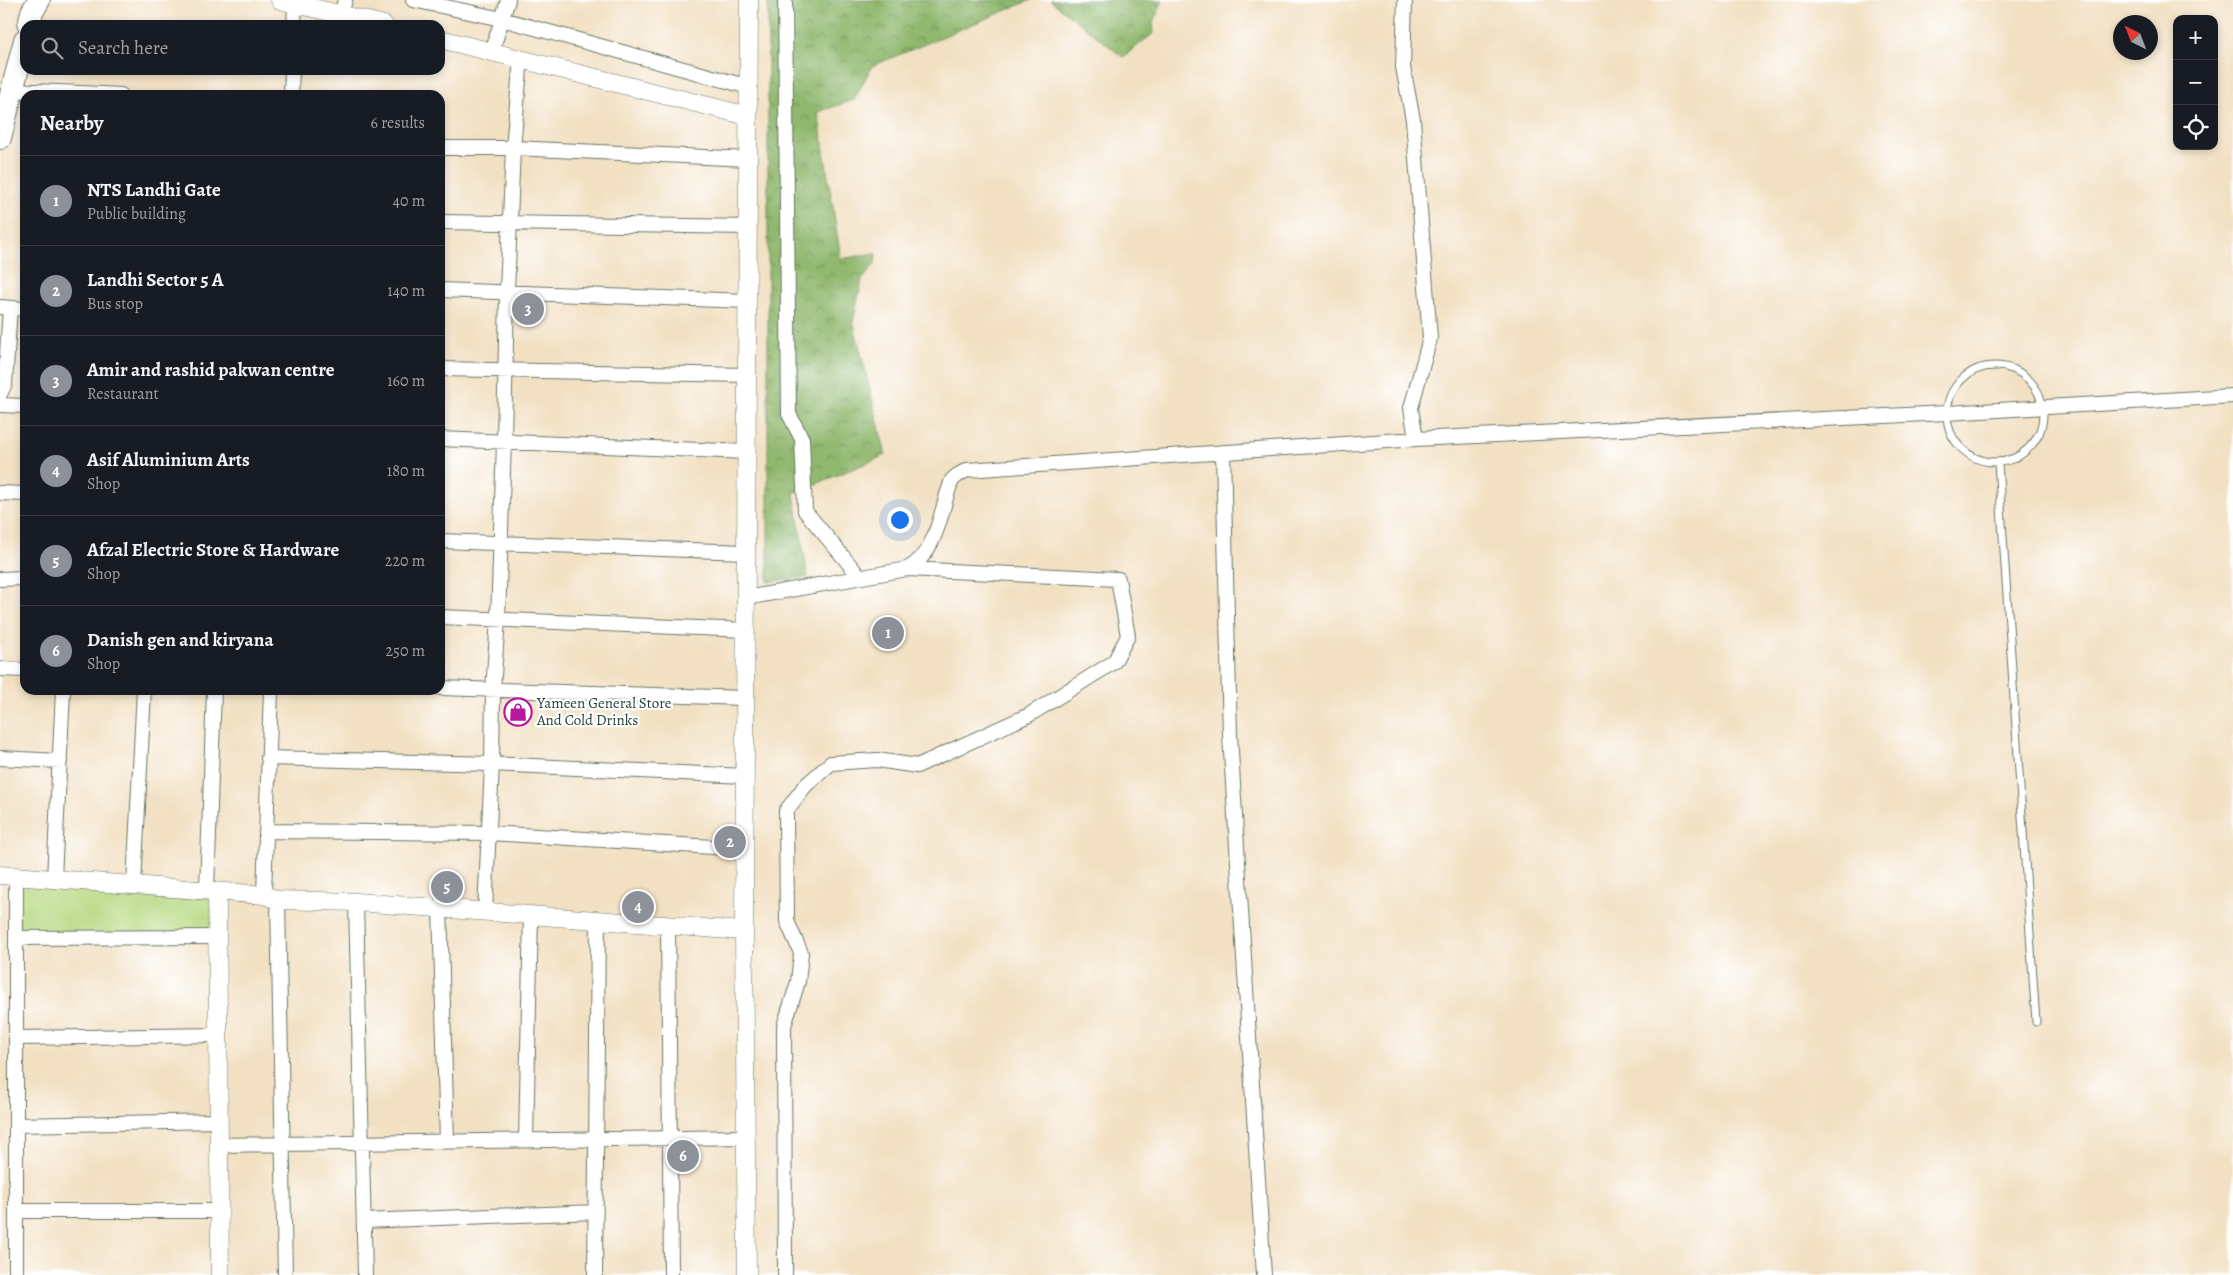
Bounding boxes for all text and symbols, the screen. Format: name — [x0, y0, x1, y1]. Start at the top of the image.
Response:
north arrow — [2113, 15, 2158, 60]
map controls — [2173, 15, 2218, 150]
button: + — [2173, 15, 2218, 60]
search box — [20, 20, 445, 75]
icon: search — [38, 34, 66, 62]
text: Search here — [78, 35, 168, 61]
button: − — [2173, 60, 2218, 105]
button: locate — [2173, 105, 2218, 150]
text: Nearby — [40, 109, 103, 137]
text: 6 results — [371, 112, 425, 134]
text: NTS Landhi Gate — [87, 177, 221, 203]
text: 1 — [53, 190, 59, 212]
text: 40 m — [393, 190, 425, 212]
text: Public building — [87, 203, 186, 225]
text: Landhi Sector 5 A — [87, 267, 224, 293]
text: 2 — [52, 280, 60, 302]
text: 140 m — [387, 280, 425, 302]
pin: 3 — [512, 290, 544, 328]
text: Bus stop — [87, 293, 143, 315]
text: Amir and rashid pakwan centre — [87, 357, 335, 383]
text: 3 — [53, 370, 59, 392]
text: 160 m — [387, 370, 425, 392]
text: Restaurant — [87, 383, 159, 405]
text: Asif Aluminium Arts — [87, 447, 250, 473]
text: 4 — [52, 460, 60, 482]
text: 180 m — [387, 460, 425, 482]
text: Shop — [87, 473, 120, 495]
your location — [887, 507, 913, 533]
text: Afzal Electric Store & Hardware — [87, 537, 339, 563]
text: 5 — [53, 550, 59, 572]
text: 220 m — [385, 550, 425, 572]
text: Shop — [87, 563, 120, 585]
pin: 1 — [872, 614, 904, 652]
text: Danish gen and kiryana — [87, 627, 274, 653]
text: 6 — [52, 640, 60, 662]
text: 250 m — [386, 640, 425, 662]
text: Shop — [87, 653, 120, 675]
place label: Yameen General Store And Cold Drinks — [536, 693, 672, 730]
shop icon: Yameen General Store And Cold Drinks — [503, 697, 533, 727]
pin: 2 — [714, 823, 746, 861]
pin: 5 — [431, 868, 463, 906]
pin: 4 — [622, 888, 654, 926]
pin: 6 — [667, 1137, 699, 1175]

